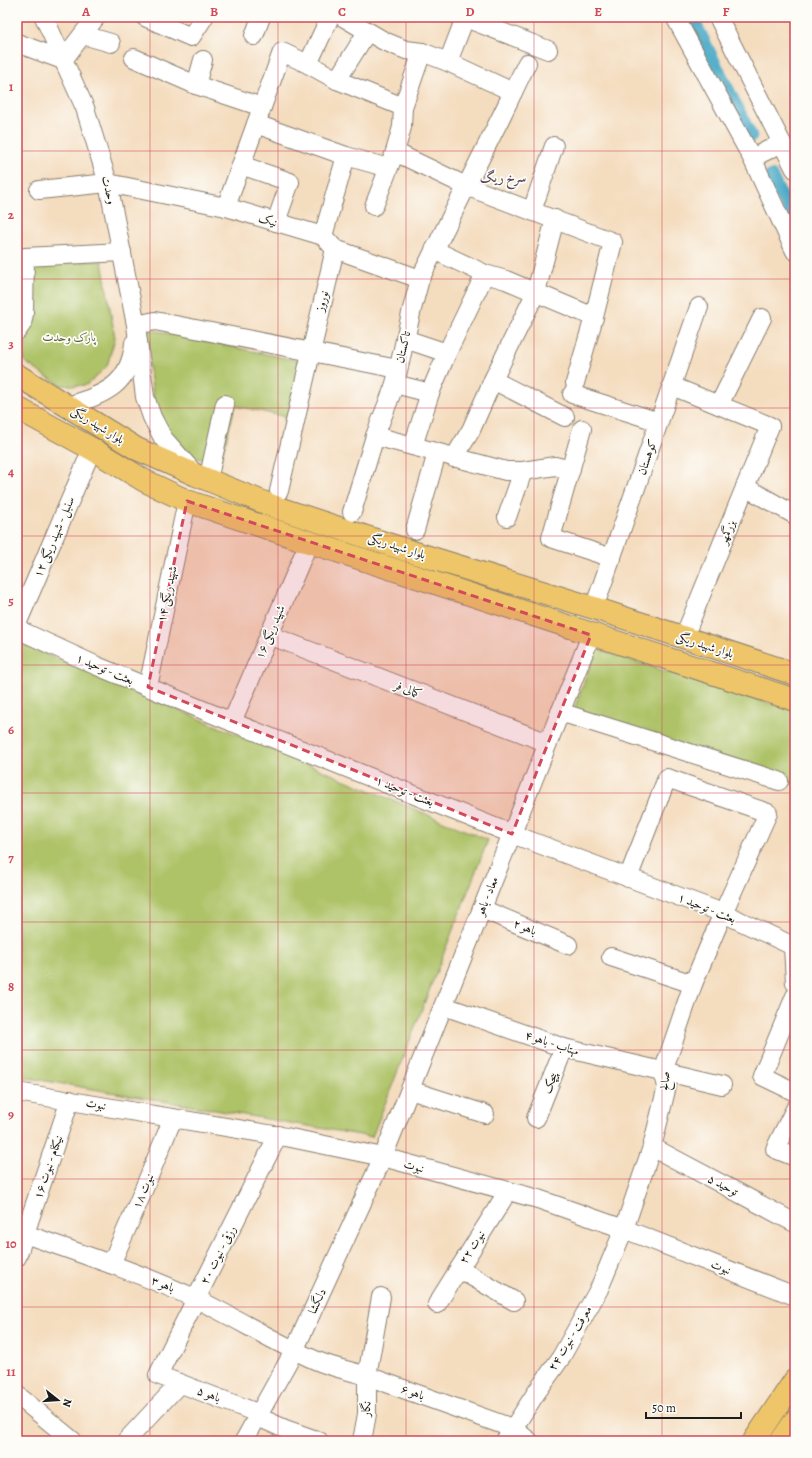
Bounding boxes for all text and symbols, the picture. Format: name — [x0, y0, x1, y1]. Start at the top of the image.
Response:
text: A — [81, 3, 91, 20]
text: B — [210, 3, 218, 20]
text: C — [338, 3, 346, 20]
text: D — [465, 3, 475, 20]
text: E — [594, 3, 602, 20]
text: F — [723, 3, 730, 20]
text: 1 — [9, 78, 14, 95]
district label: سرخ ریگ — [480, 169, 527, 190]
street label: وحدت — [98, 174, 120, 206]
text: 2 — [8, 206, 15, 223]
street label: نیک — [257, 210, 279, 230]
street label: نوروز — [311, 289, 332, 314]
park label: پارک وحدت — [42, 329, 97, 346]
street label: تاکستان — [392, 329, 415, 365]
text: 3 — [8, 335, 14, 352]
street label: بلوار شهید ریگی — [68, 402, 128, 448]
street label: کوهستان — [633, 437, 661, 477]
text: 4 — [8, 463, 14, 480]
street label: سنبل - شهید ریگی ۱۲ — [30, 494, 79, 580]
street label: بزرگمهر — [714, 517, 739, 548]
street label: بلوار شهید ریگی — [366, 529, 428, 564]
street label: شهید ریگی ۱۴ — [153, 564, 182, 624]
text: 5 — [8, 592, 14, 609]
street label: شهید ریگی ۱۶ — [251, 603, 289, 662]
street label: بلوار شهید ریگی — [674, 628, 736, 663]
street label: بعثت - توحید ۱ — [74, 650, 136, 688]
street label: کمالی فر — [390, 676, 424, 702]
text: 6 — [8, 721, 14, 738]
street label: بعثت - توحید ۱ — [374, 772, 436, 810]
text: 7 — [8, 849, 14, 866]
street label: معاد - باهو — [472, 874, 502, 919]
street label: بعثت - توحید ۱ — [676, 889, 738, 927]
street label: باهو ۲ — [511, 915, 539, 939]
text: 8 — [8, 978, 14, 995]
street label: مهتاب - باهو ۴ — [523, 1027, 581, 1059]
street label: پیچک — [539, 1069, 562, 1096]
street label: صالح — [657, 1071, 675, 1091]
street label: نبوت — [84, 1094, 108, 1114]
text: 9 — [8, 1106, 14, 1123]
street label: نیکنام - نبوت ۱۶ — [30, 1133, 69, 1202]
street label: نبوت — [402, 1156, 426, 1176]
street label: توحید ۵ — [705, 1170, 742, 1200]
street label: نبوت ۱۸ — [128, 1171, 158, 1211]
street label: رزقی - نبوت ۲۰ — [196, 1223, 240, 1287]
street label: نبوت ۲۲ — [455, 1227, 489, 1267]
text: 10 — [5, 1235, 17, 1252]
street label: نبوت — [709, 1256, 733, 1278]
street label: باهو ۳ — [149, 1272, 177, 1296]
street label: دلگشا — [304, 1286, 330, 1316]
street label: معرفت - نبوت ۲۴ — [544, 1303, 596, 1373]
text: 11 — [6, 1363, 16, 1380]
north arrow — [38, 1380, 78, 1420]
street label: باهو ۶ — [399, 1380, 427, 1404]
street label: باهو ۵ — [195, 1382, 223, 1406]
scale bar — [646, 1394, 741, 1420]
text: N — [59, 1397, 75, 1409]
text: 50 m — [652, 1400, 676, 1416]
street label: نگار — [357, 1401, 375, 1418]

